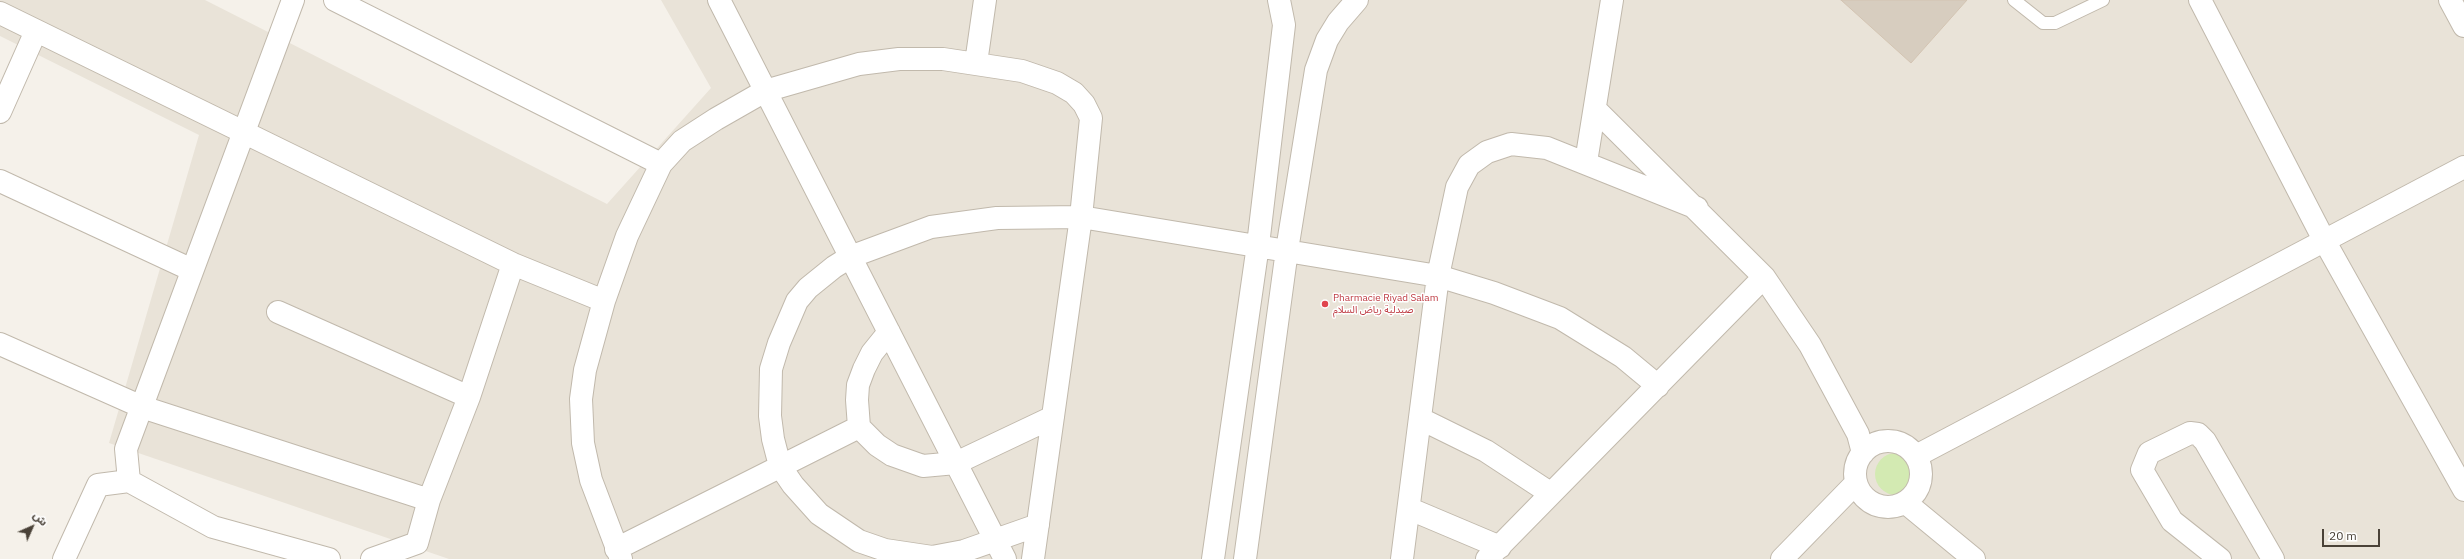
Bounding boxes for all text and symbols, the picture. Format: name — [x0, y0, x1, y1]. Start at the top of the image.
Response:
place label: Pharmacie Riyad Salam صيدلية رياض السلام — [1333, 292, 1438, 316]
marker: Pharmacie Riyad Salam صيدلية رياض السلام — [1320, 299, 1330, 309]
north arrow — [12, 507, 52, 547]
text: ش — [30, 508, 51, 529]
scale bar — [2324, 521, 2382, 547]
text: 20 m — [2329, 528, 2357, 543]

